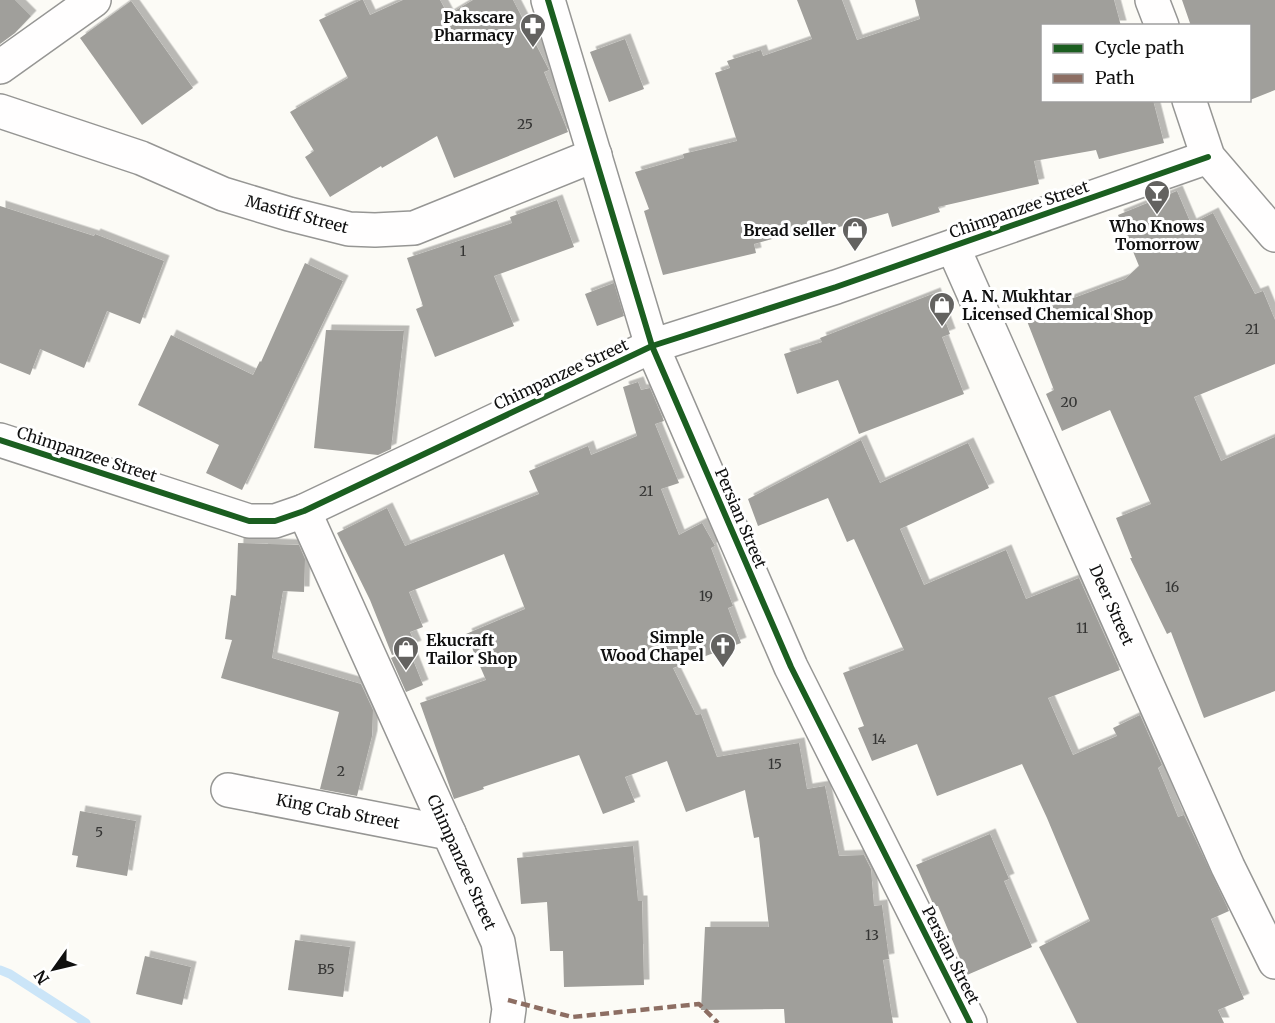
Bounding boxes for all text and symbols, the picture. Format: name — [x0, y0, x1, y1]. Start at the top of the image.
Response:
place label: Pakscare Pharmacy — [434, 7, 514, 45]
pharmacy icon: Pakscare Pharmacy — [518, 11, 548, 49]
legend — [1041, 24, 1251, 102]
text: Cycle path — [1095, 36, 1185, 59]
text: Path — [1095, 66, 1135, 89]
house number: 25 — [517, 115, 533, 133]
street label: Chimpanzee Street — [947, 176, 1092, 242]
bar icon: Who Knows Tomorrow — [1142, 178, 1172, 216]
street label: Mastiff Street — [243, 191, 351, 238]
shop icon: Bread seller — [840, 215, 870, 253]
place label: Who Knows Tomorrow — [1109, 216, 1204, 254]
place label: Bread seller — [743, 220, 837, 240]
house number: 1 — [460, 242, 466, 260]
place label: A. N. Mukhtar Licensed Chemical Shop — [961, 286, 1153, 324]
shop icon: A. N. Mukhtar Licensed Chemical Shop — [927, 290, 957, 328]
house number: 21 — [1245, 320, 1259, 338]
street label: Chimpanzee Street — [491, 334, 632, 414]
house number: 20 — [1060, 393, 1078, 411]
street label: Chimpanzee Street — [14, 422, 160, 486]
street label: Persian Street — [711, 465, 771, 572]
house number: 21 — [639, 482, 653, 500]
street label: Deer Street — [1085, 562, 1139, 649]
house number: 16 — [1165, 578, 1179, 596]
house number: 19 — [699, 587, 713, 605]
house number: 11 — [1076, 619, 1088, 637]
place label: Simple Wood Chapel — [600, 627, 704, 665]
place label: Ekucraft Tailor Shop — [426, 630, 517, 668]
church icon: Simple Wood Chapel — [708, 631, 738, 669]
shop icon: Ekucraft Tailor Shop — [391, 634, 421, 672]
house number: 14 — [872, 730, 886, 748]
house number: 15 — [768, 755, 782, 773]
house number: 2 — [337, 762, 345, 780]
street label: King Crab Street — [274, 789, 402, 833]
street label: Chimpanzee Street — [423, 791, 501, 934]
house number: 5 — [95, 823, 103, 841]
street label: Persian Street — [918, 903, 985, 1008]
house number: 13 — [865, 926, 879, 944]
north arrow — [24, 939, 84, 999]
house number: B5 — [317, 960, 335, 978]
text: N — [30, 966, 53, 988]

